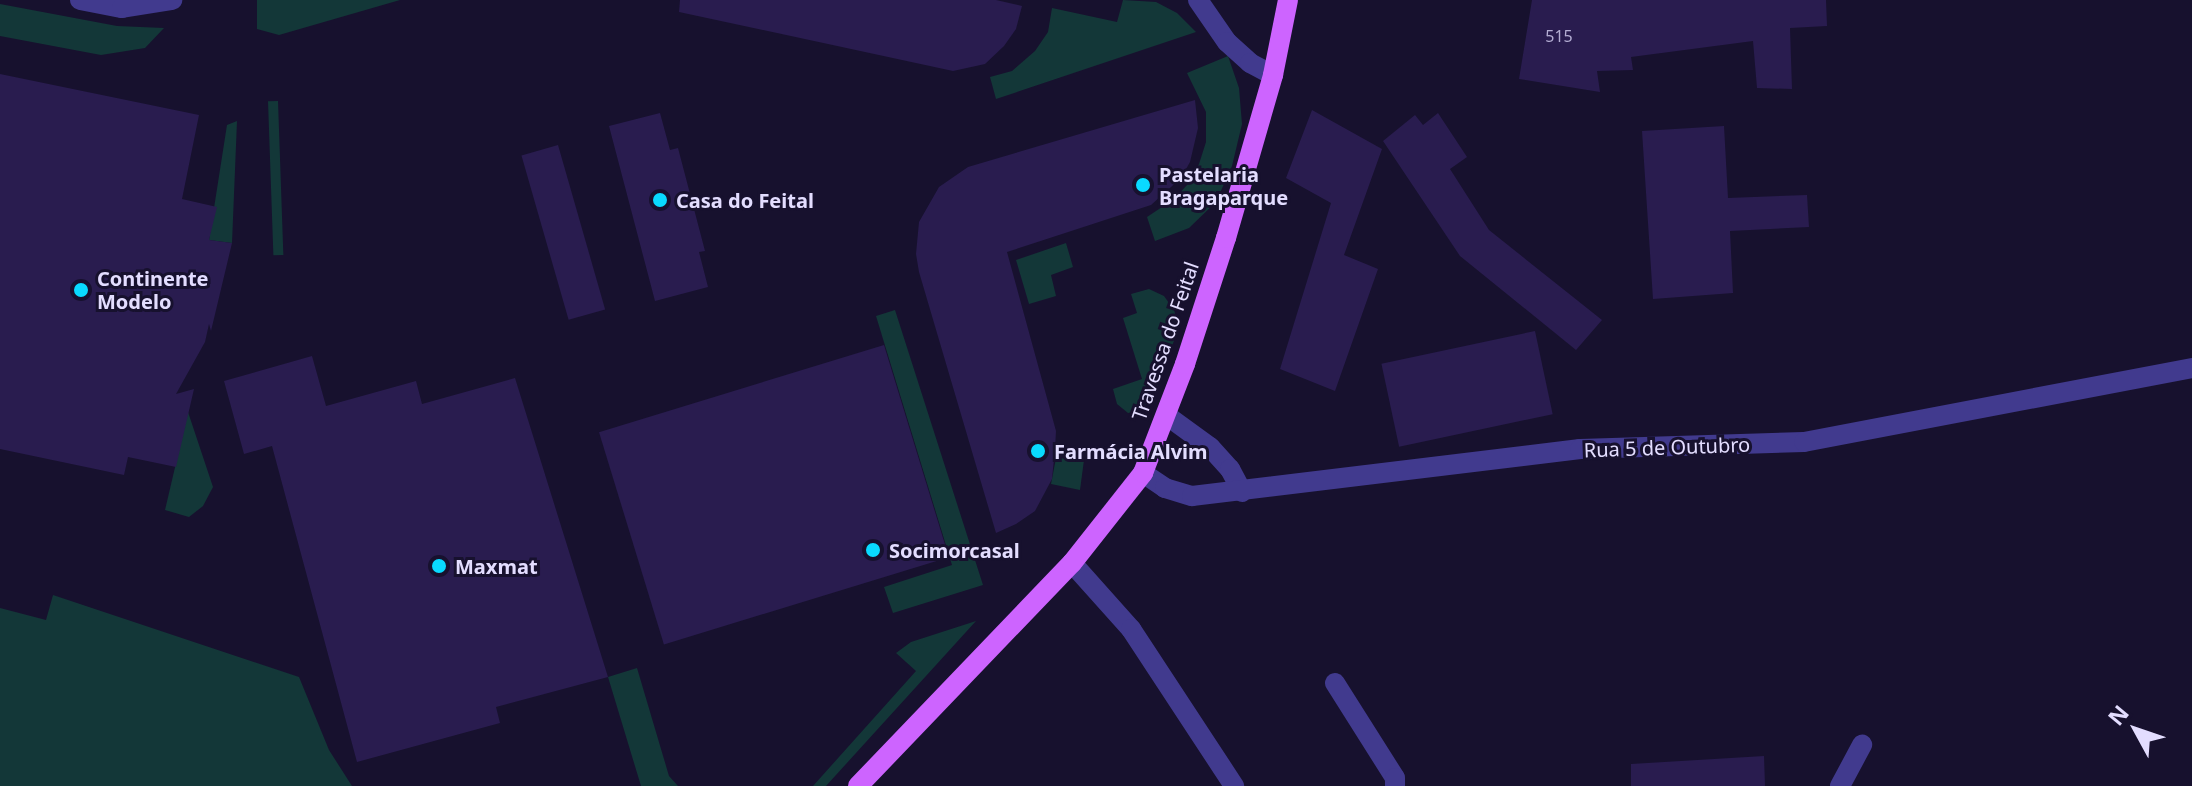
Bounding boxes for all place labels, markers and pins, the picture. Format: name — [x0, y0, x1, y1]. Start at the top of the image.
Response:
place label: Pastelaria Bragaparque — [1159, 162, 1288, 209]
marker: Pastelaria Bragaparque — [1134, 176, 1152, 194]
place label: Casa do Feital — [676, 188, 814, 212]
marker: Casa do Feital — [651, 191, 669, 209]
place label: Continente Modelo — [97, 266, 209, 313]
marker: Continente Modelo — [72, 281, 90, 299]
place label: Farmácia Alvim — [1054, 439, 1208, 463]
marker: Farmácia Alvim — [1029, 442, 1047, 460]
place label: Socimorcasal — [889, 538, 1020, 562]
marker: Socimorcasal — [864, 541, 882, 559]
place label: Maxmat — [455, 554, 538, 578]
marker: Maxmat — [430, 557, 448, 575]

